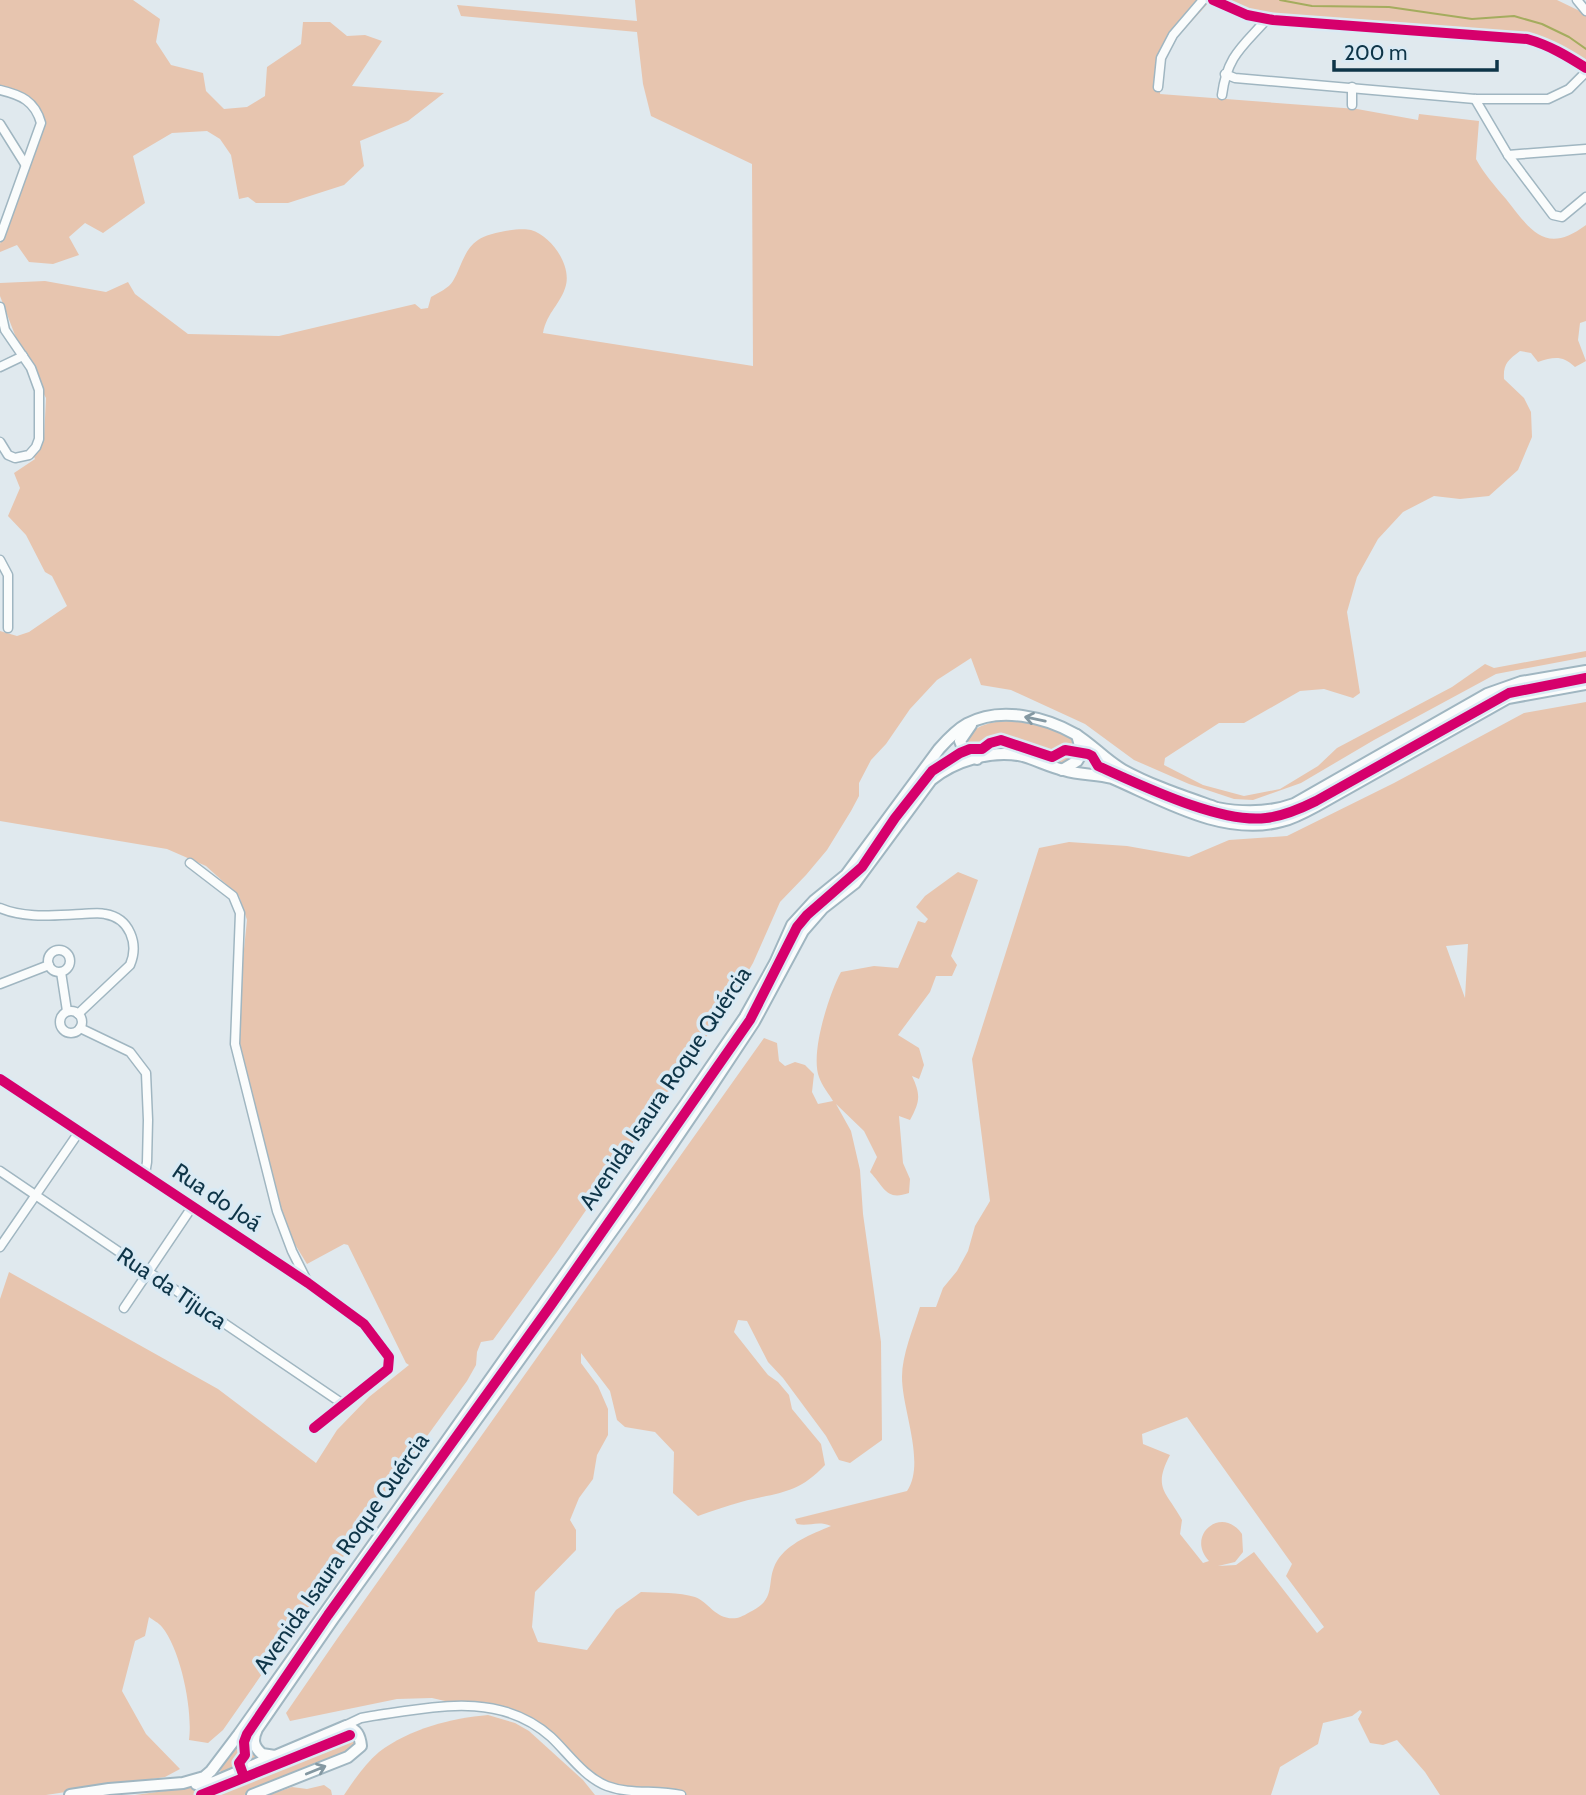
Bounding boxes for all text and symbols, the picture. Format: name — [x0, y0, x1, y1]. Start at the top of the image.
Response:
scale bar — [1334, 28, 1497, 72]
text: 200 m — [1344, 40, 1407, 65]
one-way arrow — [1024, 711, 1047, 725]
street label: Avenida Isaura Roque Quércia — [573, 961, 757, 1215]
street label: Rua do Joá — [167, 1157, 267, 1237]
street label: Rua da Tijuca — [112, 1241, 232, 1335]
street label: Avenida Isaura Roque Quércia — [247, 1427, 435, 1679]
one-way arrow — [305, 1763, 326, 1776]

